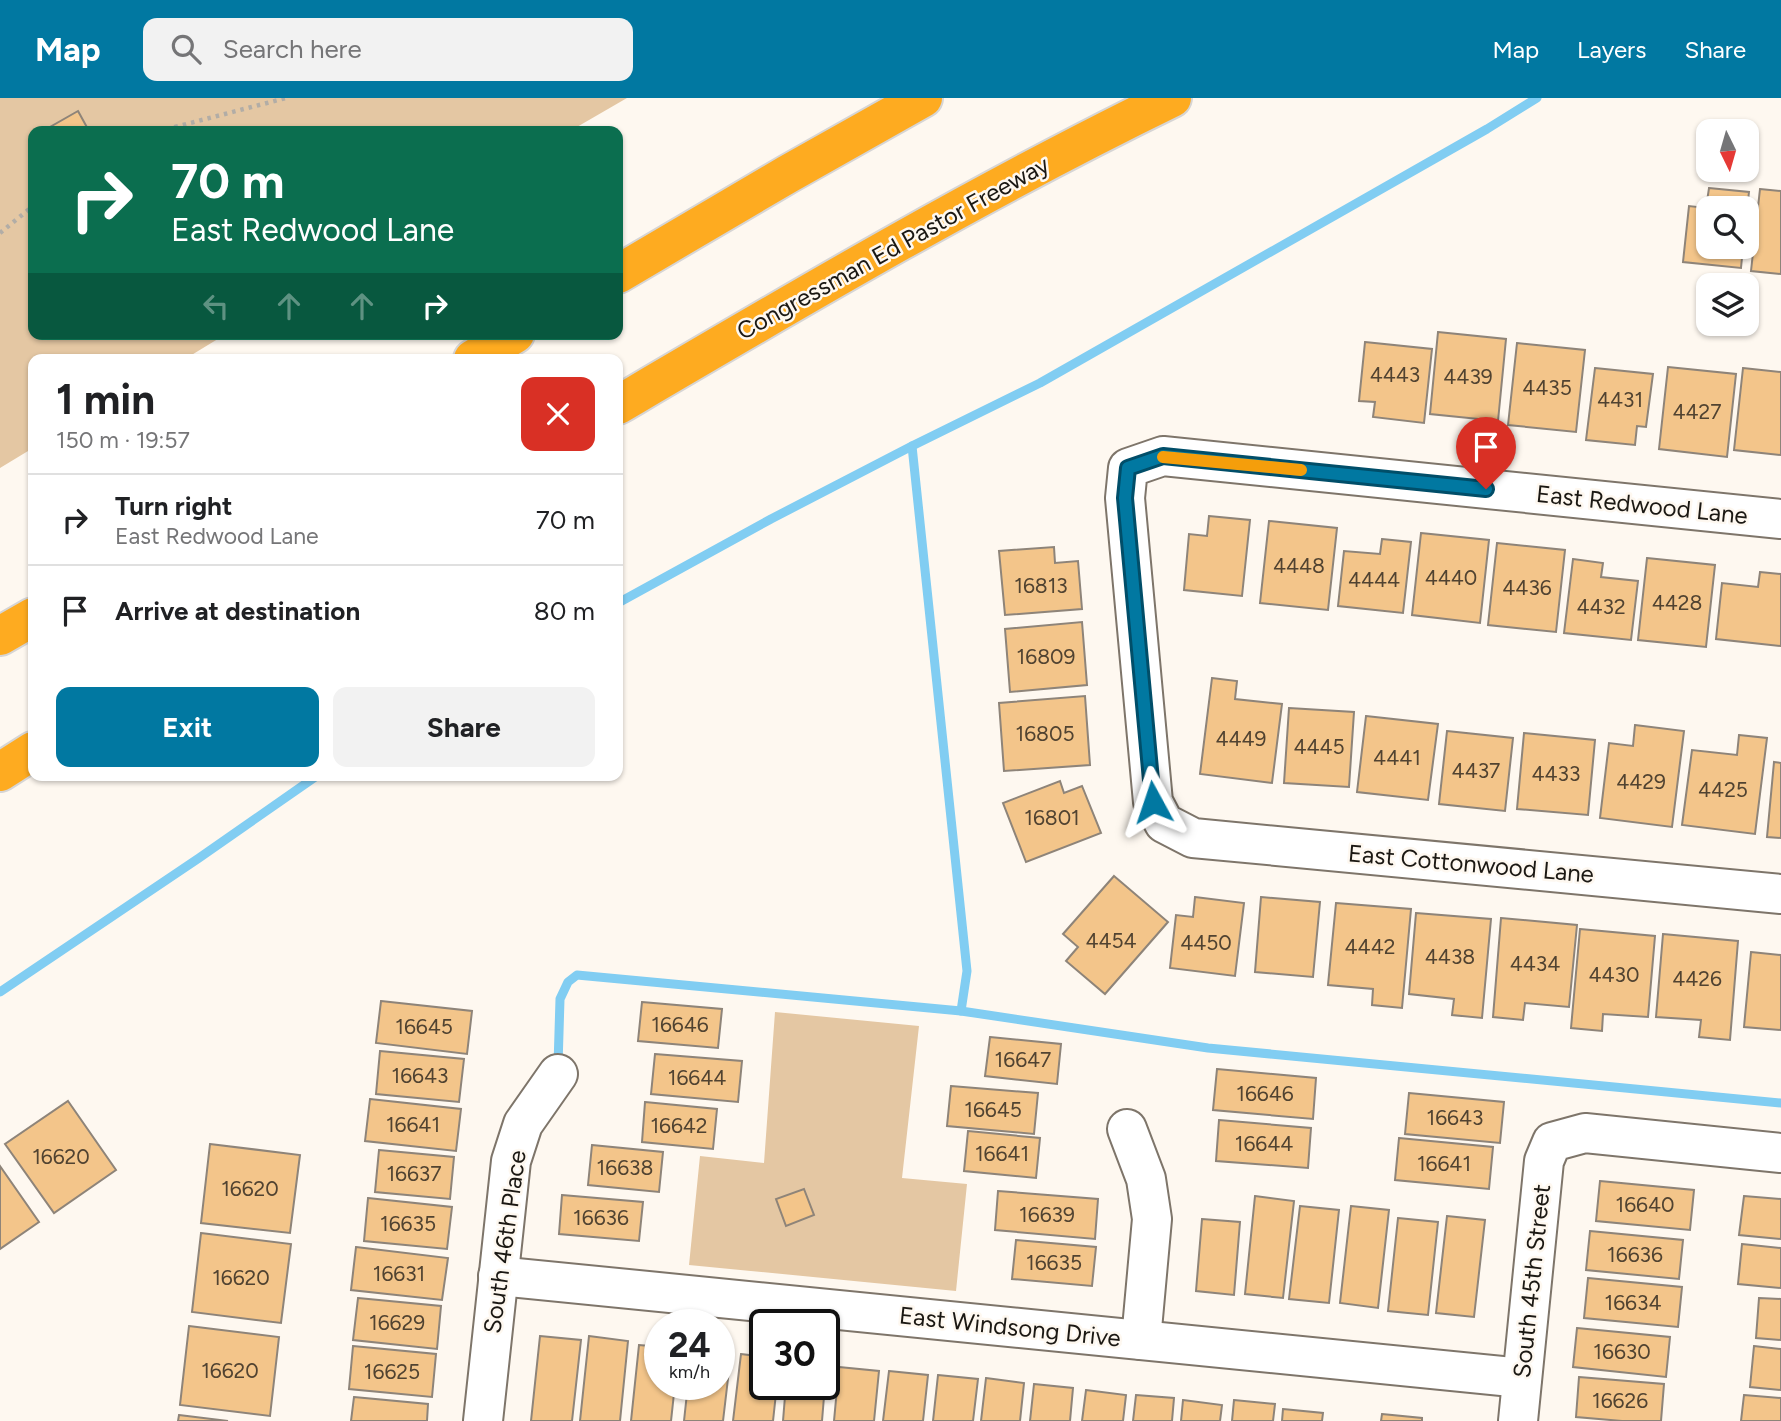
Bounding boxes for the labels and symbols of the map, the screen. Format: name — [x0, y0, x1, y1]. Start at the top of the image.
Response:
north arrow — [1696, 119, 1759, 182]
street label: Congressman Ed Pastor Freeway — [732, 149, 1054, 346]
house number: 4443 — [1370, 362, 1420, 387]
house number: 4439 — [1443, 364, 1493, 389]
house number: 4435 — [1522, 375, 1572, 400]
house number: 4431 — [1597, 387, 1643, 412]
house number: 4427 — [1672, 399, 1722, 424]
pin — [1456, 417, 1516, 489]
street label: East Redwood Lane — [1535, 479, 1749, 530]
house number: 4448 — [1273, 553, 1325, 578]
house number: 4440 — [1425, 565, 1477, 590]
house number: 4444 — [1348, 567, 1400, 592]
house number: 16813 — [1014, 573, 1068, 598]
house number: 4436 — [1502, 575, 1552, 600]
house number: 4428 — [1652, 590, 1702, 615]
house number: 4432 — [1576, 594, 1626, 619]
house number: 16809 — [1017, 644, 1075, 669]
house number: 16805 — [1016, 721, 1075, 746]
house number: 4449 — [1215, 726, 1267, 751]
house number: 4445 — [1293, 734, 1345, 759]
house number: 4441 — [1373, 745, 1421, 770]
house number: 4437 — [1452, 758, 1500, 783]
house number: 4433 — [1532, 761, 1580, 786]
position arrow — [1116, 765, 1190, 839]
house number: 4429 — [1616, 769, 1666, 794]
house number: 4425 — [1698, 777, 1748, 802]
house number: 16801 — [1024, 805, 1080, 830]
street label: East Cottonwood Lane — [1347, 838, 1595, 889]
house number: 4454 — [1085, 928, 1137, 953]
house number: 4450 — [1180, 930, 1232, 955]
house number: 4442 — [1345, 934, 1395, 959]
house number: 4438 — [1425, 944, 1475, 969]
house number: 4434 — [1510, 951, 1560, 976]
house number: 4430 — [1589, 962, 1639, 987]
house number: 4426 — [1672, 966, 1722, 991]
house number: 16646 — [651, 1012, 709, 1037]
house number: 16645 — [395, 1014, 453, 1039]
house number: 16647 — [995, 1047, 1051, 1072]
house number: 16643 — [392, 1063, 448, 1088]
house number: 16644 — [668, 1065, 726, 1090]
house number: 16646 — [1236, 1081, 1294, 1106]
house number: 16645 — [964, 1097, 1022, 1122]
house number: 16643 — [1427, 1105, 1483, 1130]
house number: 16641 — [386, 1112, 440, 1137]
house number: 16642 — [650, 1113, 708, 1138]
house number: 16644 — [1235, 1131, 1293, 1156]
house number: 16641 — [975, 1141, 1029, 1166]
house number: 16620 — [32, 1144, 90, 1169]
street label: South 46th Place — [477, 1148, 532, 1335]
house number: 16641 — [1417, 1151, 1471, 1176]
house number: 16638 — [597, 1155, 653, 1180]
house number: 16637 — [386, 1161, 442, 1186]
house number: 16620 — [221, 1176, 279, 1201]
street label: South 45th Street — [1507, 1183, 1556, 1379]
house number: 16640 — [1616, 1192, 1674, 1217]
house number: 16639 — [1019, 1202, 1075, 1227]
house number: 16636 — [573, 1205, 629, 1230]
house number: 16635 — [380, 1211, 436, 1236]
house number: 16636 — [1607, 1242, 1663, 1267]
house number: 16635 — [1026, 1250, 1082, 1275]
house number: 16631 — [373, 1261, 425, 1286]
house number: 16620 — [212, 1265, 270, 1290]
house number: 16634 — [1605, 1290, 1661, 1315]
street label: East Windsong Drive — [898, 1300, 1122, 1353]
speed limit sign: 30 — [749, 1309, 840, 1400]
house number: 16629 — [369, 1310, 425, 1335]
house number: 16630 — [1593, 1339, 1651, 1364]
house number: 16620 — [201, 1358, 259, 1383]
house number: 16625 — [364, 1359, 420, 1384]
house number: 16626 — [1592, 1388, 1648, 1413]

